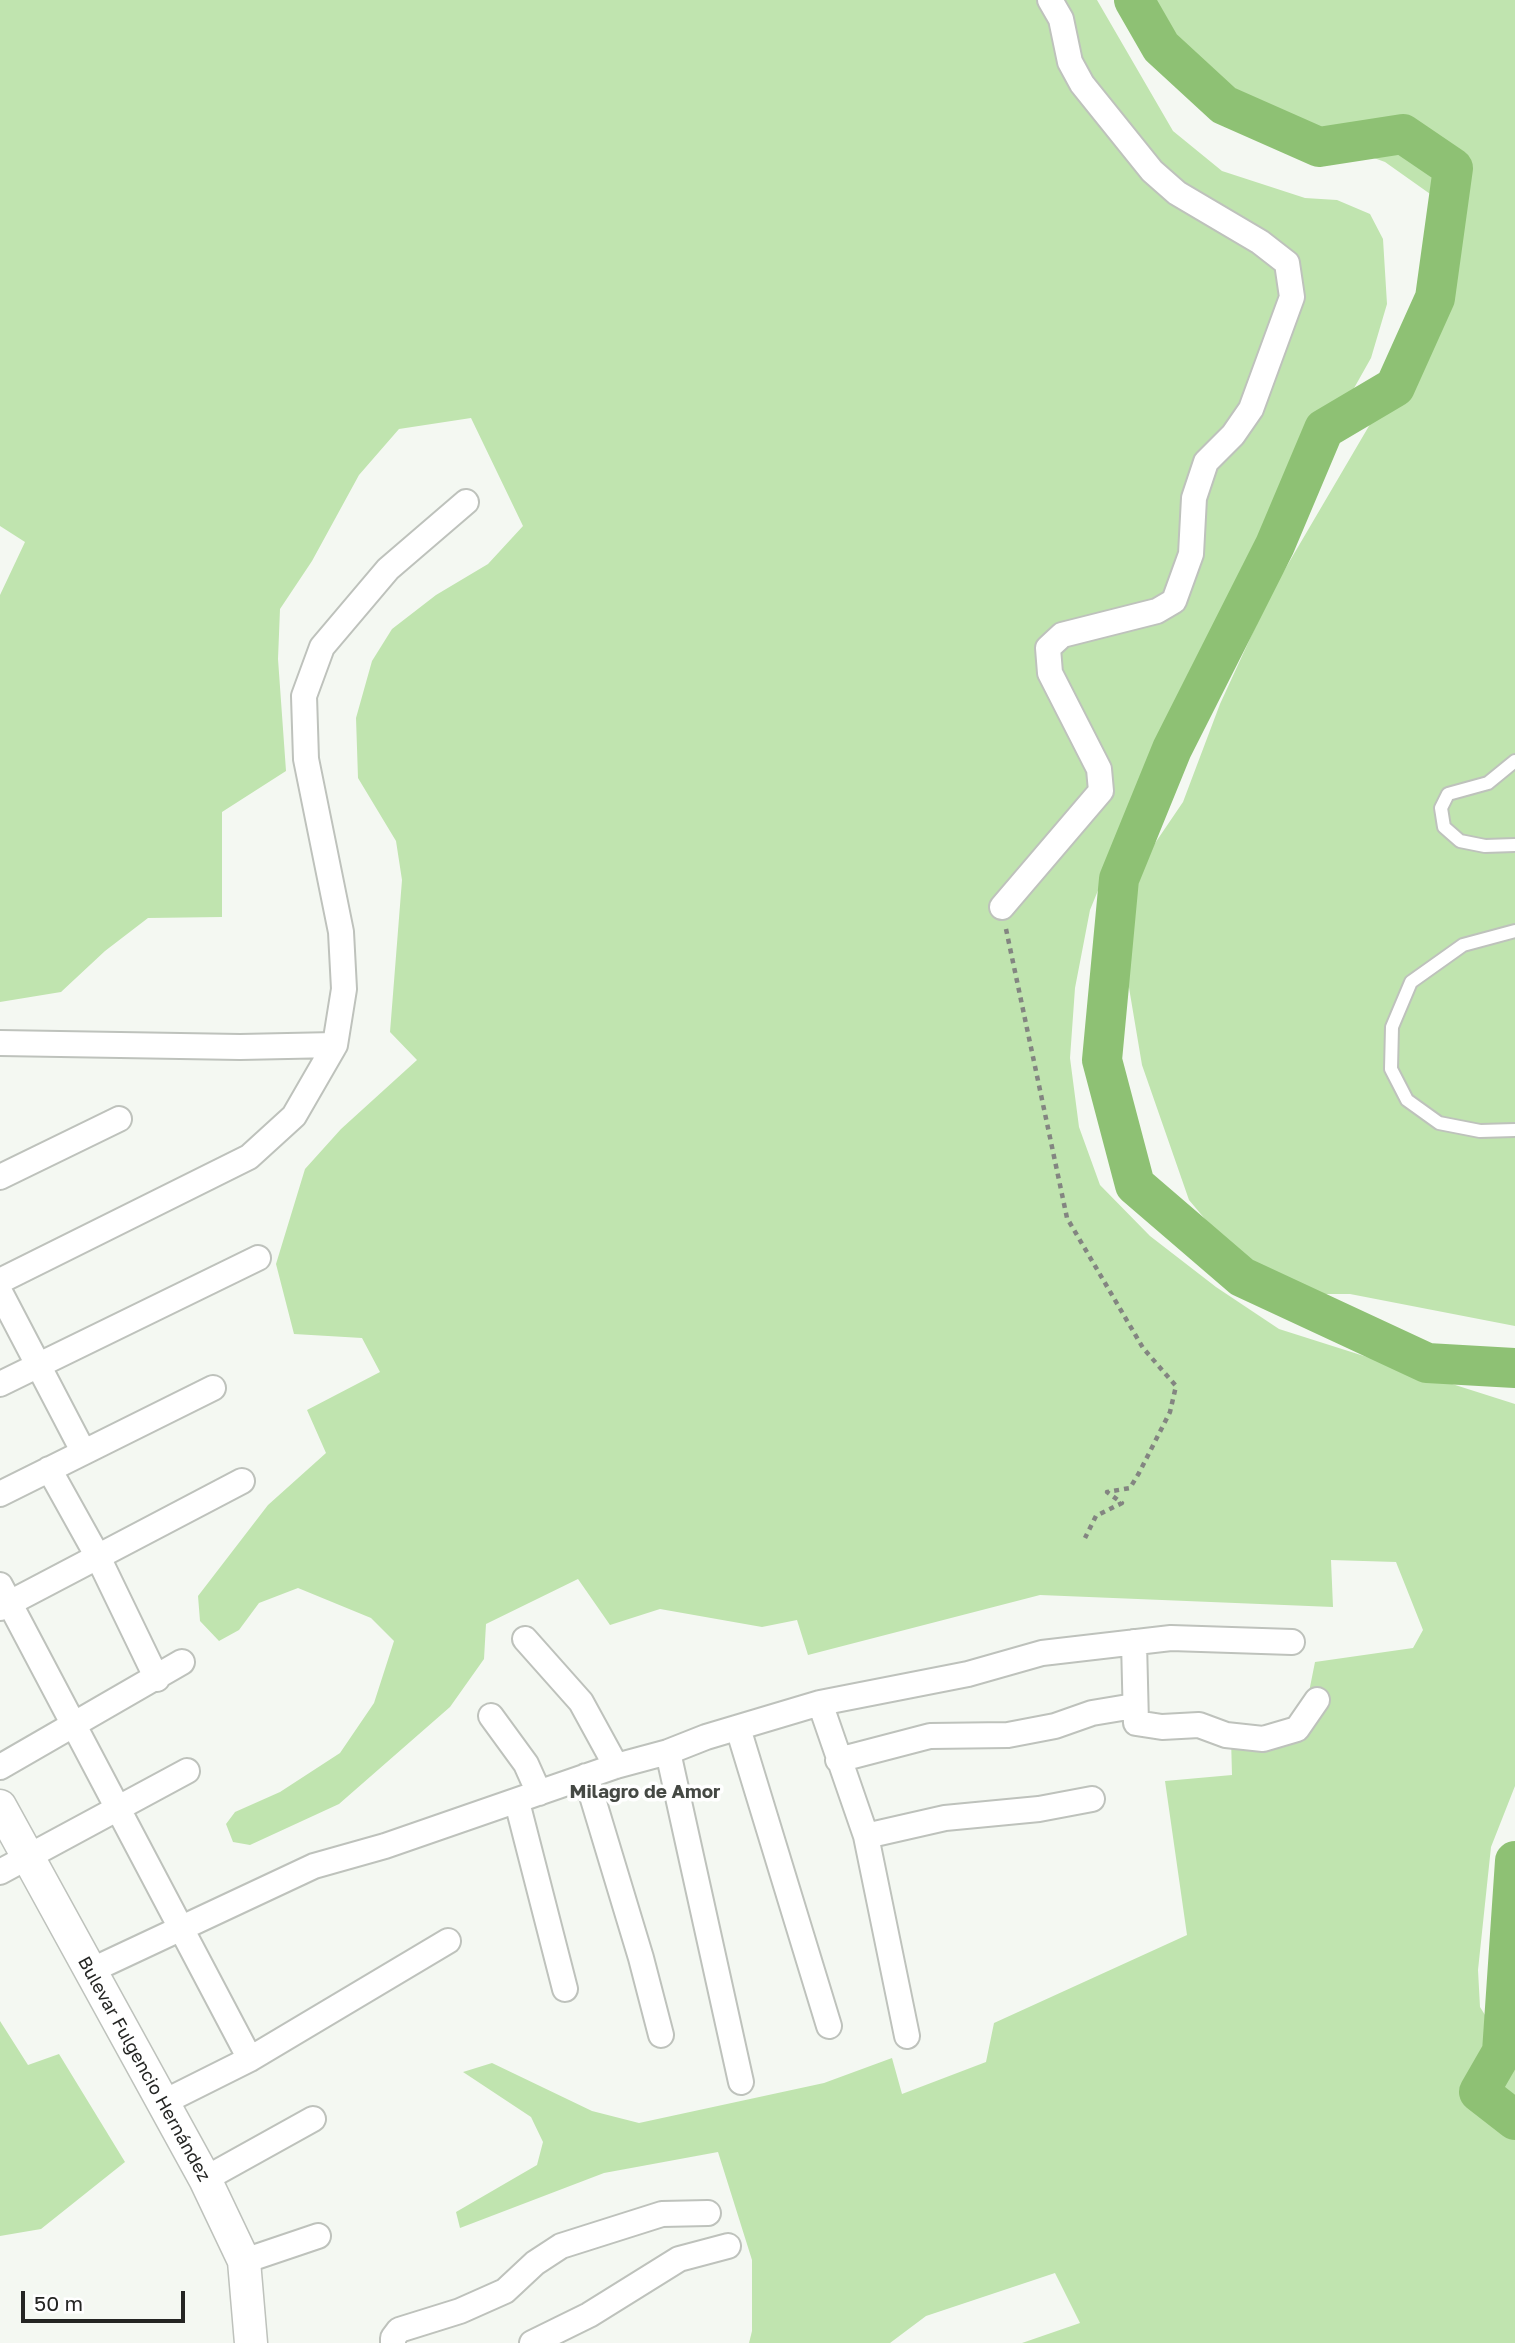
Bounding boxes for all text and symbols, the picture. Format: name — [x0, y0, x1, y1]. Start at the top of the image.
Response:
district label: Milagro de Amor — [569, 1781, 721, 1803]
street label: Bulevar Fulgencio Hernández — [73, 1953, 215, 2185]
scale bar — [24, 2276, 189, 2320]
text: 50 m — [34, 2290, 83, 2316]

